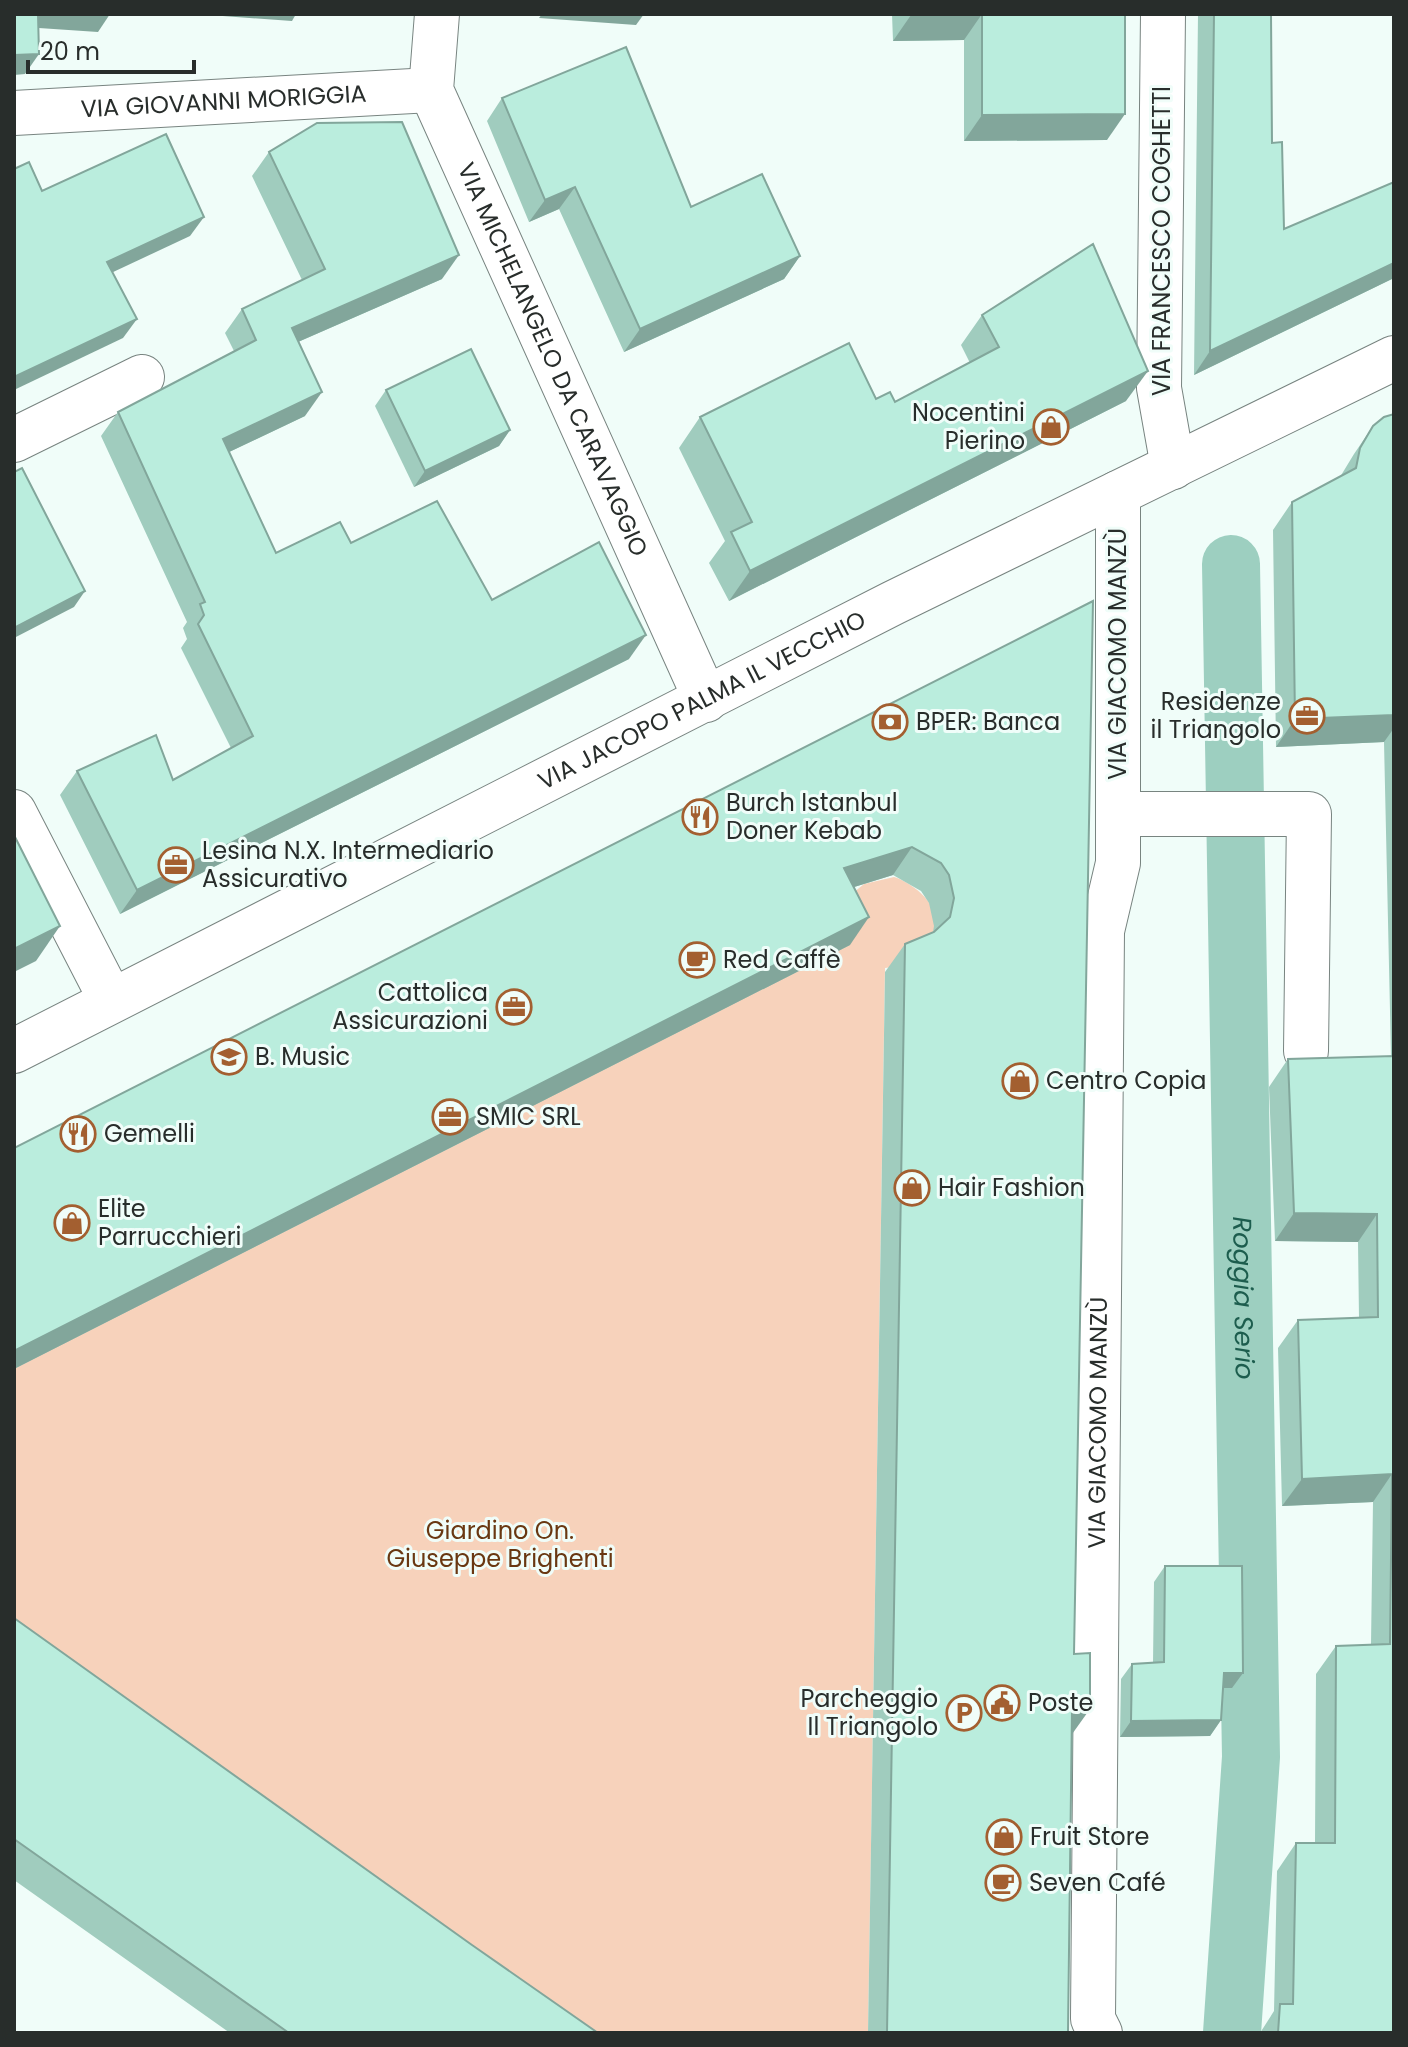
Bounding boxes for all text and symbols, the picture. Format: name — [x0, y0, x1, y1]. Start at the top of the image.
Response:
scale bar — [28, 24, 194, 74]
text: 20 m — [40, 35, 100, 68]
street label: VIA GIOVANNI MORIGGIA — [80, 77, 367, 125]
street label: VIA FRANCESCO COGHETTI — [1145, 86, 1178, 396]
street label: VIA MICHELANGELO DA CARAVAGGIO — [450, 157, 656, 562]
place label: Nocentini Pierino — [912, 396, 1025, 457]
shop icon: Nocentini Pierino — [1032, 408, 1070, 446]
street label: VIA GIACOMO MANZÙ — [1101, 528, 1134, 780]
street label: VIA JACOPO PALMA IL VECCHIO — [532, 603, 871, 797]
place label: Residenze il Triangolo — [1151, 685, 1281, 746]
office icon: Residenze il Triangolo — [1288, 697, 1326, 735]
bank icon: BPER: Banca — [871, 703, 909, 741]
place label: BPER: Banca — [916, 705, 1060, 738]
place label: Burch Istanbul Doner Kebab — [726, 786, 898, 847]
restaurant icon: Burch Istanbul Doner Kebab — [681, 798, 719, 836]
place label: Lesina N.X. Intermediario Assicurativo — [202, 834, 494, 895]
office icon: Lesina N.X. Intermediario Assicurativo — [157, 846, 195, 884]
cafe icon: Red Caffè — [678, 941, 716, 979]
place label: Red Caffè — [723, 943, 841, 976]
place label: Cattolica Assicurazioni — [332, 976, 488, 1037]
office icon: Cattolica Assicurazioni — [495, 988, 533, 1026]
school or university icon: B. Music — [210, 1038, 248, 1076]
place label: B. Music — [255, 1040, 350, 1073]
shop icon: Centro Copia — [1001, 1062, 1039, 1100]
place label: Centro Copia — [1046, 1064, 1206, 1097]
office icon: SMIC SRL — [431, 1098, 469, 1136]
place label: SMIC SRL — [476, 1100, 581, 1133]
restaurant icon: Gemelli — [59, 1115, 97, 1153]
place label: Gemelli — [104, 1117, 195, 1150]
shop icon: Hair Fashion — [893, 1169, 931, 1207]
place label: Hair Fashion — [938, 1171, 1085, 1204]
place label: Elite Parrucchieri — [98, 1192, 242, 1253]
shop icon: Elite Parrucchieri — [53, 1204, 91, 1242]
water label: Roggia Serio — [1224, 1216, 1263, 1380]
street label: VIA GIACOMO MANZÙ — [1080, 1297, 1115, 1549]
park label: Giardino On. Giuseppe Brighenti — [386, 1514, 614, 1575]
place label: Parcheggio Il Triangolo — [800, 1682, 938, 1743]
public building icon: Poste — [983, 1684, 1021, 1722]
place label: Poste — [1028, 1686, 1093, 1719]
parking icon: Parcheggio Il Triangolo — [945, 1694, 983, 1732]
shop icon: Fruit Store — [985, 1818, 1023, 1856]
place label: Fruit Store — [1030, 1820, 1149, 1853]
cafe icon: Seven Café — [984, 1864, 1022, 1902]
place label: Seven Café — [1029, 1866, 1166, 1899]

